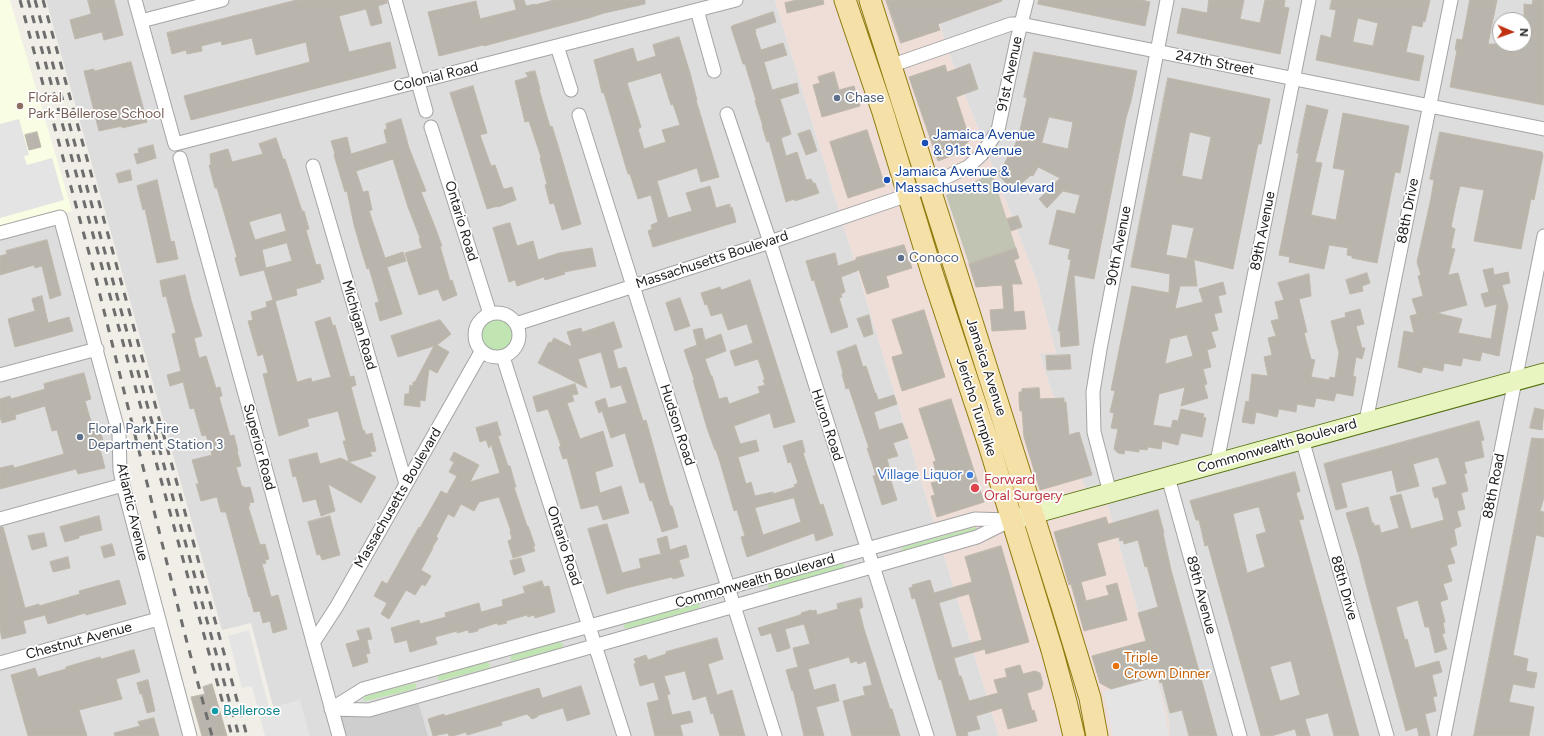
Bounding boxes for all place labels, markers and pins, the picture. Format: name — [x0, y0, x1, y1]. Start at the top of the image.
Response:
place label: Floral Park-Bellerose School — [28, 90, 164, 122]
place label: Chase — [845, 90, 884, 106]
marker: Chase — [832, 93, 842, 103]
marker: Floral Park-Bellerose School — [15, 101, 25, 111]
place label: Jamaica Avenue & 91st Avenue — [933, 127, 1035, 160]
marker: Jamaica Avenue & 91st Avenue — [920, 138, 930, 148]
place label: Jamaica Avenue & Massachusetts Boulevard — [895, 164, 1054, 196]
marker: Jamaica Avenue & Massachusetts Boulevard — [882, 175, 892, 185]
place label: Conoco — [909, 250, 959, 266]
marker: Conoco — [896, 253, 906, 263]
place label: Floral Park Fire Department Station 3 — [88, 421, 223, 454]
marker: Floral Park Fire Department Station 3 — [75, 432, 85, 442]
place label: Village Liquor — [877, 467, 962, 483]
marker: Village Liquor — [965, 470, 975, 480]
place label: Forward Oral Surgery — [984, 472, 1062, 504]
marker: Forward Oral Surgery — [969, 482, 981, 494]
place label: Triple Crown Dinner — [1124, 650, 1210, 682]
marker: Triple Crown Dinner — [1111, 661, 1121, 671]
place label: Bellerose — [223, 703, 280, 719]
marker: Bellerose — [210, 706, 220, 716]

